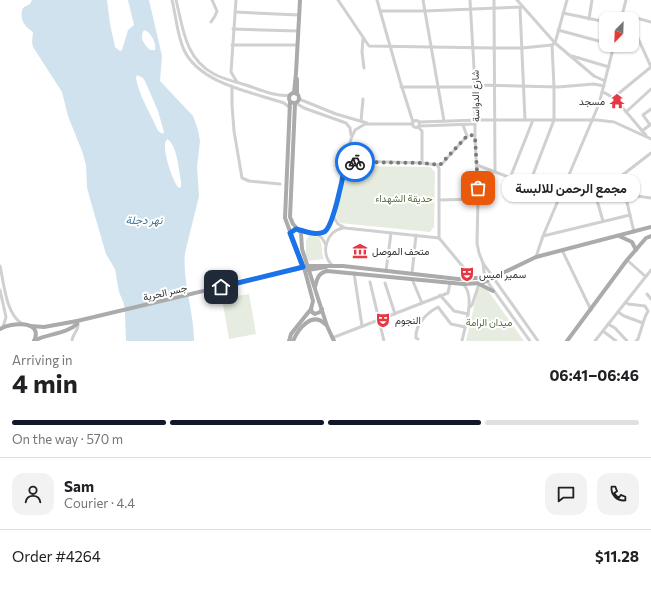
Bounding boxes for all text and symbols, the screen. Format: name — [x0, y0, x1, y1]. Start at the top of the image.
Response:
north arrow — [599, 12, 639, 52]
map controls — [599, 12, 639, 52]
street label: شارع الدواسة — [469, 70, 482, 122]
temple icon: مسجد — [608, 92, 626, 110]
place label: مسجد — [579, 95, 605, 108]
courier — [335, 142, 375, 182]
icon: bike — [344, 151, 366, 173]
pin — [461, 171, 495, 205]
callout: مجمع الرحمن للالبسة — [502, 174, 640, 202]
icon: bag — [467, 177, 489, 199]
text: مجمع الرحمن للالبسة — [515, 180, 627, 196]
park label: حديقة الشهداء — [375, 192, 433, 205]
water label: نهر دجلة — [126, 213, 163, 227]
museum icon: متحف الموصل — [351, 242, 369, 260]
place label: متحف الموصل — [372, 245, 429, 258]
theatre icon: سمير اميس — [458, 265, 476, 283]
place label: سمير اميس — [479, 268, 526, 281]
pin — [204, 270, 238, 304]
icon: home — [210, 276, 232, 298]
street label: جسر الحرية — [142, 281, 189, 304]
theatre icon: النجوم — [374, 311, 392, 329]
place label: النجوم — [395, 314, 421, 327]
park label: ميدان الرامة — [466, 316, 512, 329]
text: Arriving in — [12, 352, 72, 368]
text: 06:41–06:46 — [549, 366, 639, 384]
text: 4 min — [12, 367, 78, 398]
text: On the way · 570 m — [12, 431, 123, 447]
button: person — [12, 473, 54, 515]
button: chat — [545, 473, 587, 515]
button: phone — [597, 473, 639, 515]
text: Sam — [64, 477, 94, 495]
text: Courier · 4.4 — [64, 495, 135, 511]
text: Order #4264 — [12, 547, 101, 565]
text: $11.28 — [595, 547, 639, 565]

